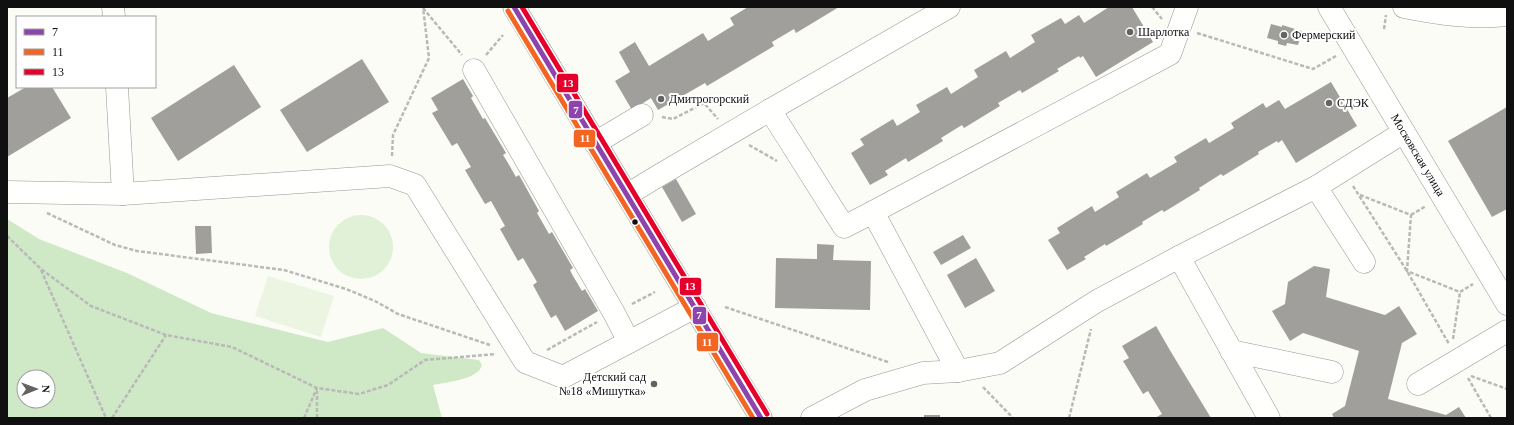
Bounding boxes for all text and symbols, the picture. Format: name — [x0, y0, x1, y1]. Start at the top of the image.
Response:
legend — [16, 16, 156, 88]
text: 7 — [52, 25, 58, 39]
place label: Шарлотка — [1138, 25, 1190, 39]
marker: Шарлотка — [1125, 27, 1135, 37]
place label: Фермерский — [1292, 28, 1356, 42]
marker: Фермерский — [1279, 30, 1289, 40]
text: 11 — [52, 45, 64, 59]
text: 13 — [52, 65, 64, 79]
line badge: 13 — [556, 73, 579, 93]
text: 13 — [563, 77, 574, 89]
place label: Дмитрогорский — [669, 92, 750, 106]
marker: Дмитрогорский — [656, 94, 666, 104]
place label: СДЭК — [1337, 96, 1370, 110]
marker: СДЭК — [1324, 98, 1334, 108]
line badge: 7 — [568, 100, 583, 119]
text: 7 — [573, 104, 579, 116]
street label: Московская улица — [1388, 111, 1448, 199]
line badge: 11 — [573, 129, 596, 148]
text: 11 — [580, 132, 590, 144]
unlabelled marker — [630, 217, 640, 227]
line badge: 13 — [679, 277, 702, 296]
text: 13 — [685, 280, 696, 292]
line badge: 7 — [692, 306, 707, 325]
text: 7 — [696, 309, 702, 321]
line badge: 11 — [696, 332, 719, 352]
text: 11 — [702, 336, 712, 348]
north arrow — [16, 369, 56, 409]
place label: Детский сад №18 «Мишутка» — [559, 370, 646, 398]
marker: Детский сад №18 «Мишутка» — [649, 379, 659, 389]
text: N — [40, 385, 52, 393]

